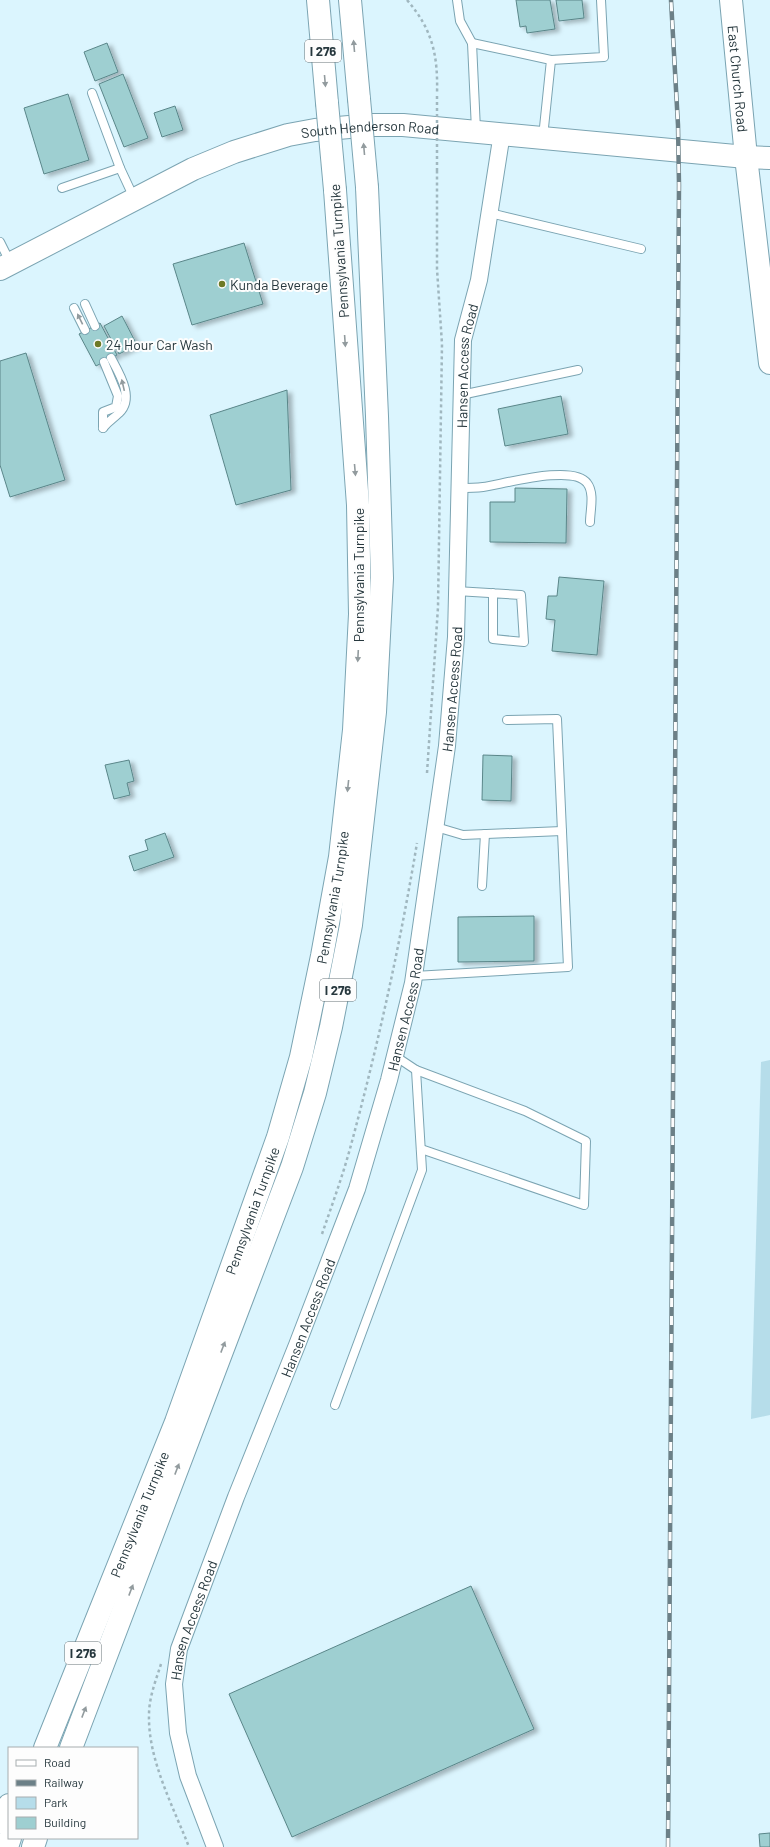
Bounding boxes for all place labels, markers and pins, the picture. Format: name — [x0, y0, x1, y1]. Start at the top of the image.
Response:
place label: Kunda Beverage — [230, 276, 328, 293]
marker: Kunda Beverage — [217, 279, 227, 289]
place label: 24 Hour Car Wash — [106, 336, 213, 353]
marker: 24 Hour Car Wash — [93, 339, 103, 349]

